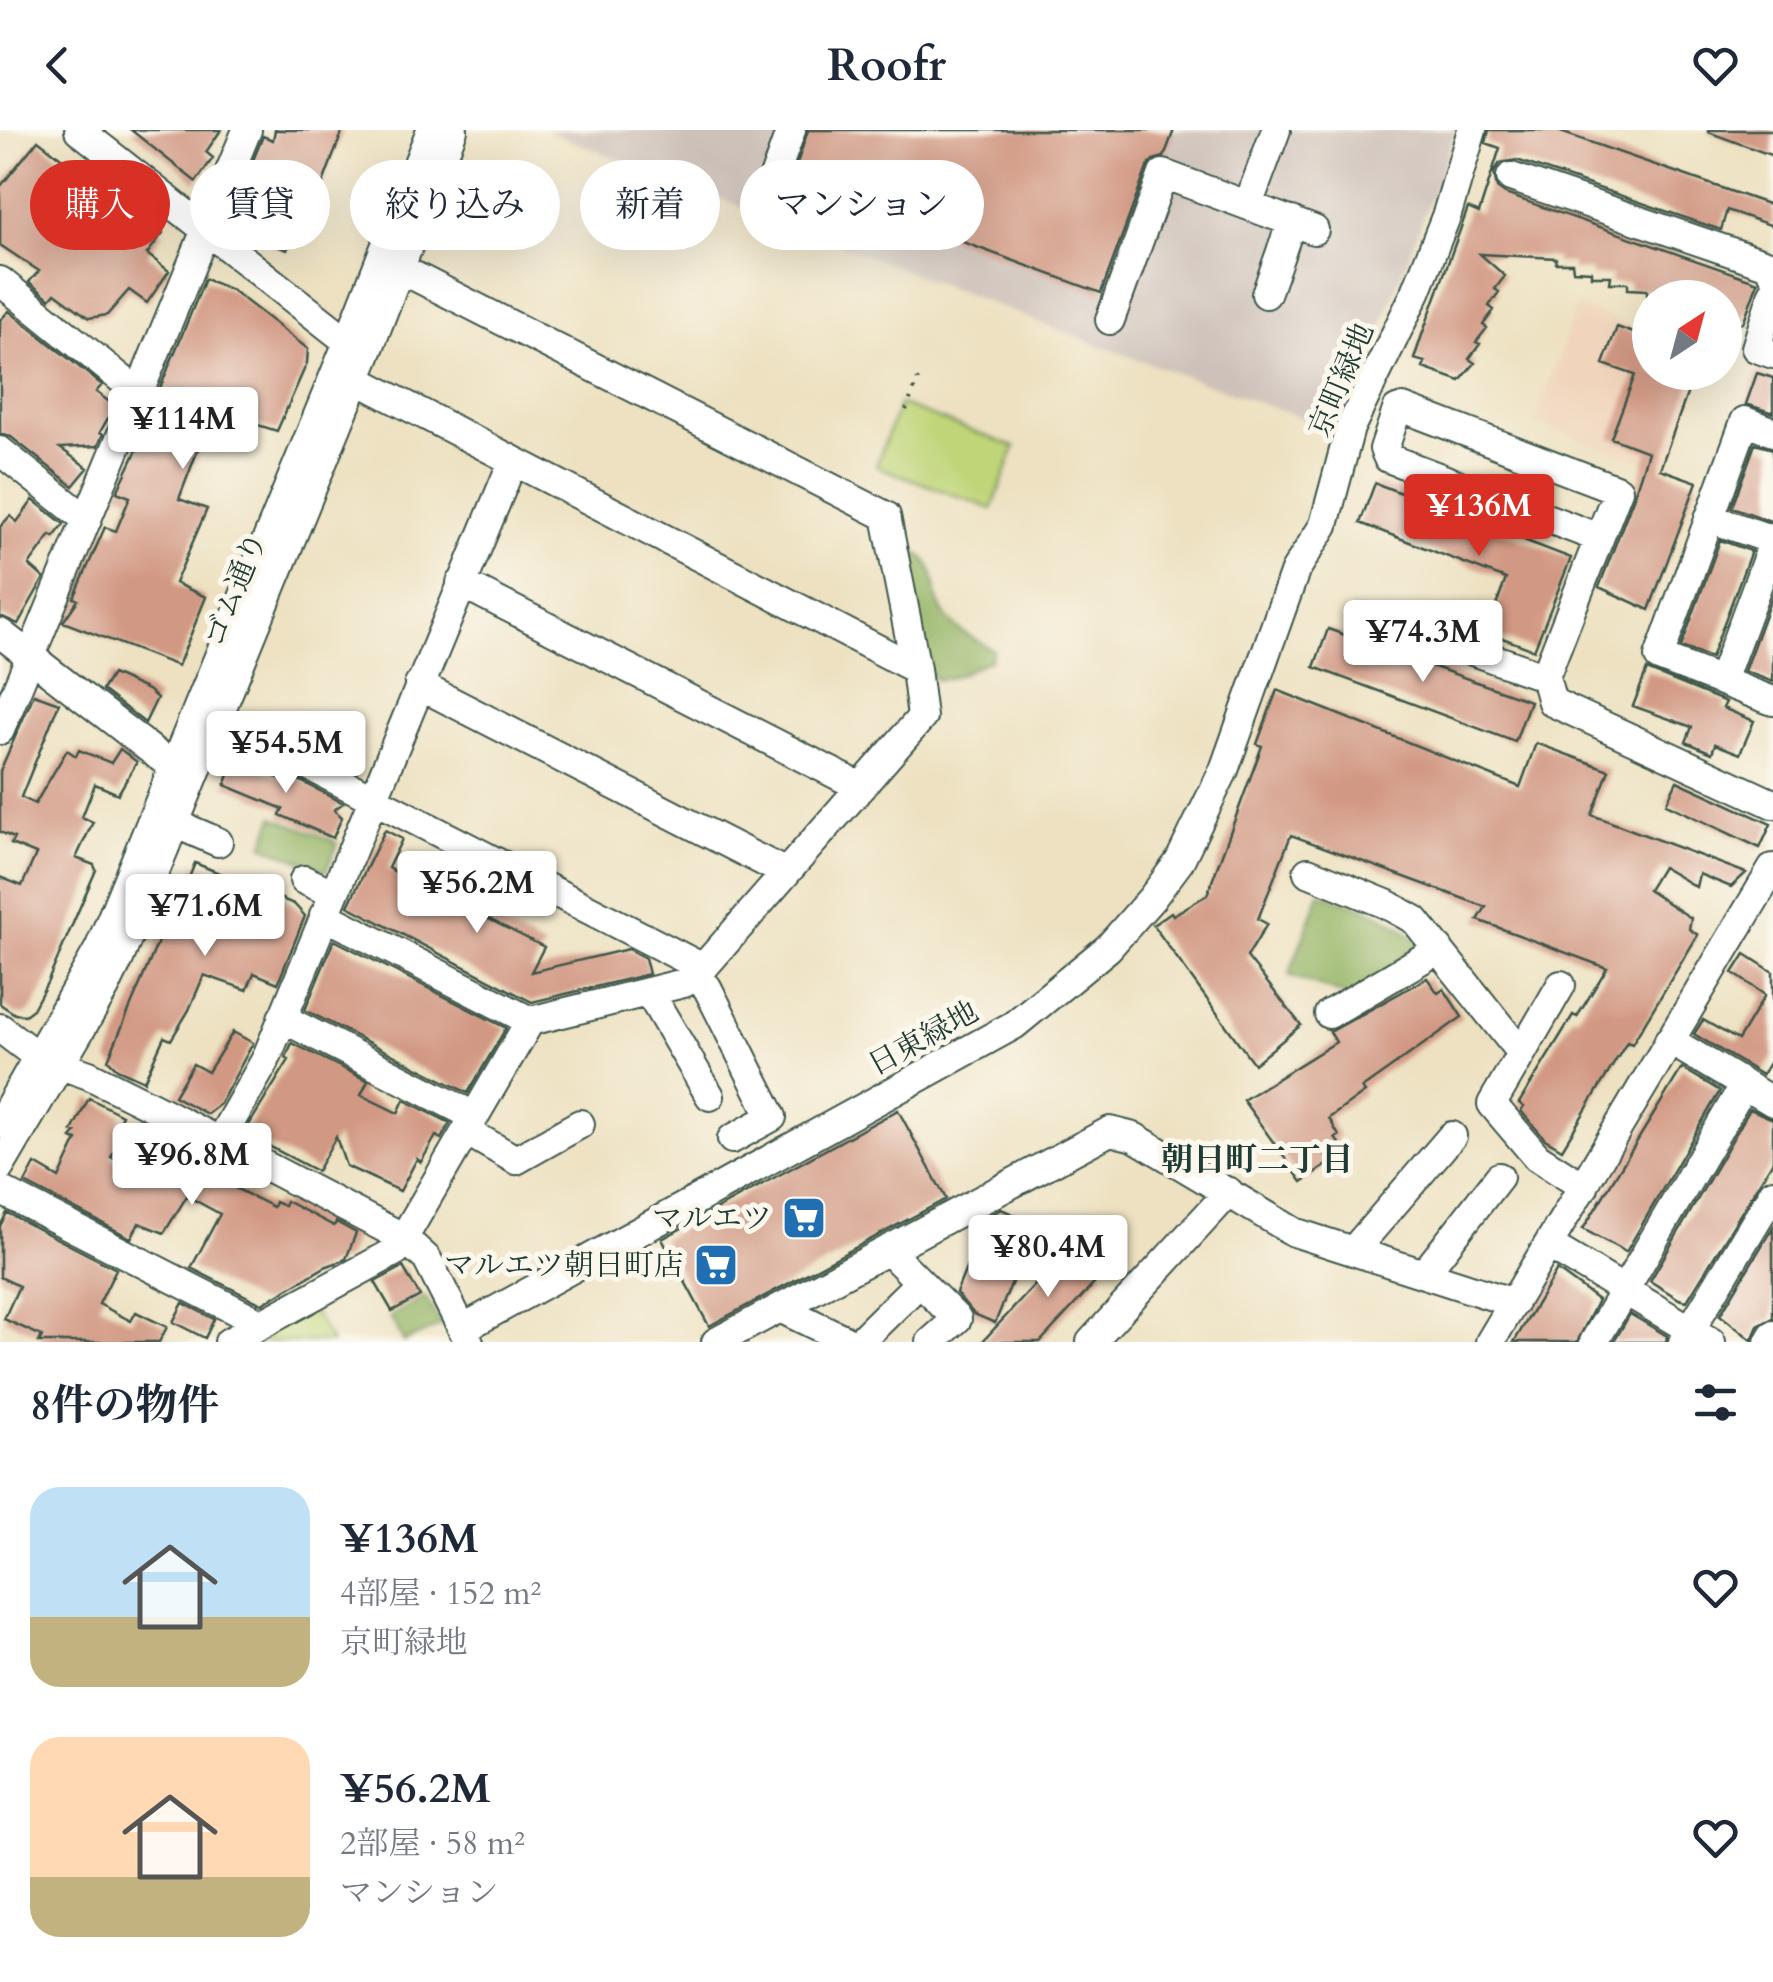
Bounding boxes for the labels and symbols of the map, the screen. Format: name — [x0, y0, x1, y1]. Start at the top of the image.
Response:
north arrow — [1632, 280, 1742, 390]
street label: 京町緑地 — [1299, 317, 1384, 443]
pin: ¥114M — [113, 387, 253, 472]
pin: ¥136M — [1409, 474, 1549, 559]
street label: ゴム通り — [194, 526, 277, 652]
pin: ¥74.3M — [1342, 600, 1504, 685]
pin: ¥54.5M — [205, 711, 367, 796]
pin: ¥56.2M — [396, 851, 558, 936]
pin: ¥71.6M — [124, 874, 286, 959]
street label: 日東緑地 — [861, 991, 986, 1085]
pin: ¥96.8M — [111, 1123, 273, 1208]
district label: 朝日町二丁目 — [1161, 1138, 1353, 1182]
supermarket icon: マルエツ — [781, 1195, 827, 1241]
place label: マルエツ — [652, 1198, 772, 1239]
pin: ¥80.4M — [967, 1215, 1129, 1300]
supermarket icon: マルエツ朝日町店 — [693, 1242, 739, 1288]
place label: マルエツ朝日町店 — [444, 1245, 684, 1286]

